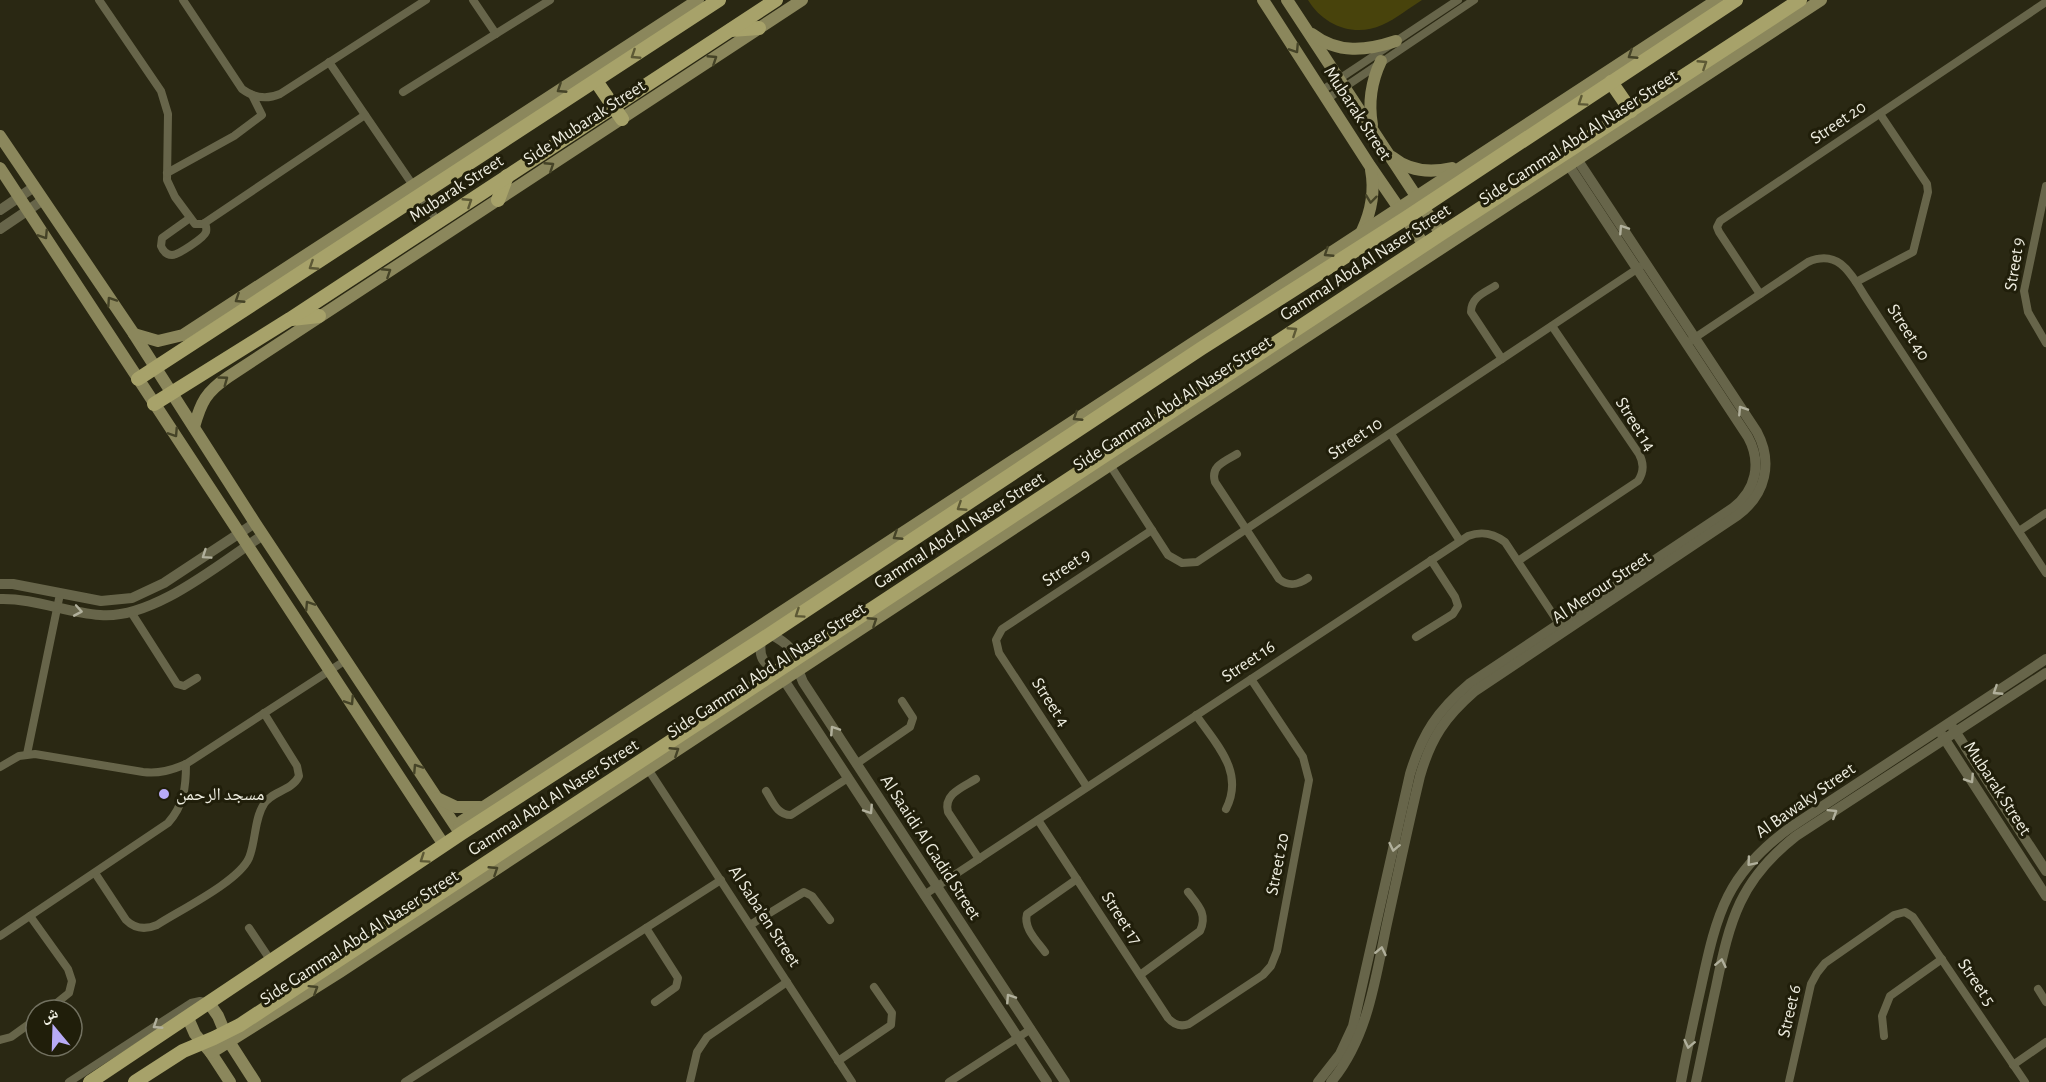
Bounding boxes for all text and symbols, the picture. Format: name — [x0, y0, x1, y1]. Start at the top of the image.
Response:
one-way arrow — [1287, 43, 1299, 53]
one-way arrow — [630, 48, 641, 59]
one-way arrow — [1628, 48, 1639, 59]
one-way arrow — [707, 54, 717, 66]
one-way arrow — [1696, 60, 1707, 71]
street label: Mubarak Street — [1320, 63, 1394, 164]
street label: Side Gammal Abd Al Naser Street — [1476, 67, 1681, 209]
street label: Side Mubarak Street — [520, 77, 649, 169]
one-way arrow — [557, 82, 568, 93]
one-way arrow — [1577, 94, 1588, 105]
street label: Street 20 — [1807, 98, 1870, 148]
street label: Mubarak Street — [406, 152, 507, 226]
one-way arrow — [544, 162, 555, 173]
one-way arrow — [1366, 194, 1378, 204]
one-way arrow — [462, 198, 473, 209]
street label: Gammal Abd Al Naser Street — [1277, 201, 1454, 325]
one-way arrow — [1619, 225, 1630, 236]
one-way arrow — [36, 229, 48, 239]
street label: Street 9 — [2002, 236, 2028, 292]
one-way arrow — [1324, 246, 1335, 257]
one-way arrow — [309, 258, 320, 269]
one-way arrow — [380, 268, 391, 279]
one-way arrow — [235, 291, 246, 302]
one-way arrow — [107, 297, 118, 308]
street label: Street 40 — [1883, 301, 1933, 364]
one-way arrow — [1287, 327, 1298, 338]
street label: Side Gammal Abd Al Naser Street — [1070, 333, 1275, 475]
one-way arrow — [218, 376, 229, 387]
street label: Street 14 — [1612, 394, 1659, 455]
one-way arrow — [1738, 405, 1749, 416]
one-way arrow — [1073, 410, 1084, 421]
street label: Street 10 — [1325, 414, 1386, 463]
one-way arrow — [166, 427, 178, 437]
street label: Gammal Abd Al Naser Street — [871, 469, 1048, 593]
one-way arrow — [957, 500, 968, 511]
one-way arrow — [892, 528, 903, 539]
street label: Street 9 — [1039, 545, 1094, 590]
one-way arrow — [202, 548, 213, 559]
street label: Al Merour Street — [1549, 548, 1654, 627]
street label: Side Gammal Abd Al Naser Street — [664, 600, 869, 742]
one-way arrow — [305, 601, 317, 611]
one-way arrow — [73, 604, 83, 617]
one-way arrow — [795, 607, 805, 619]
one-way arrow — [867, 617, 877, 629]
street label: Street 16 — [1219, 638, 1278, 686]
street label: Street 4 — [1028, 675, 1073, 730]
one-way arrow — [1993, 684, 2004, 695]
one-way arrow — [342, 695, 353, 706]
one-way arrow — [830, 726, 841, 737]
street label: Gammal Abd Al Naser Street — [465, 736, 642, 860]
street label: Mubarak Street — [1960, 738, 2034, 839]
one-way arrow — [668, 748, 679, 759]
street label: Al Bawaky Street — [1753, 760, 1859, 842]
one-way arrow — [412, 764, 424, 774]
street label: Al Saaidi Al Gadid Street — [877, 772, 984, 923]
one-way arrow — [1963, 773, 1975, 783]
place label: مسجد الرحمن — [176, 786, 264, 805]
marker: مسجد الرحمن — [157, 787, 171, 801]
one-way arrow — [861, 804, 873, 814]
one-way arrow — [1826, 810, 1837, 821]
street label: Street 20 — [1263, 832, 1293, 897]
one-way arrow — [1388, 841, 1401, 851]
one-way arrow — [420, 851, 431, 862]
one-way arrow — [1748, 855, 1759, 866]
street label: Al Saba'en Street — [725, 863, 804, 971]
one-way arrow — [487, 866, 498, 877]
street label: Side Gammal Abd Al Naser Street — [257, 867, 462, 1009]
street label: Street 17 — [1098, 889, 1145, 948]
one-way arrow — [1374, 946, 1387, 956]
street label: Street 5 — [1954, 956, 1998, 1010]
one-way arrow — [1714, 958, 1727, 968]
street label: Street 6 — [1775, 983, 1805, 1039]
one-way arrow — [308, 984, 318, 996]
one-way arrow — [1006, 994, 1017, 1005]
north arrow — [24, 998, 84, 1058]
text: ش — [39, 1004, 60, 1026]
one-way arrow — [153, 1017, 164, 1028]
one-way arrow — [1683, 1038, 1696, 1048]

